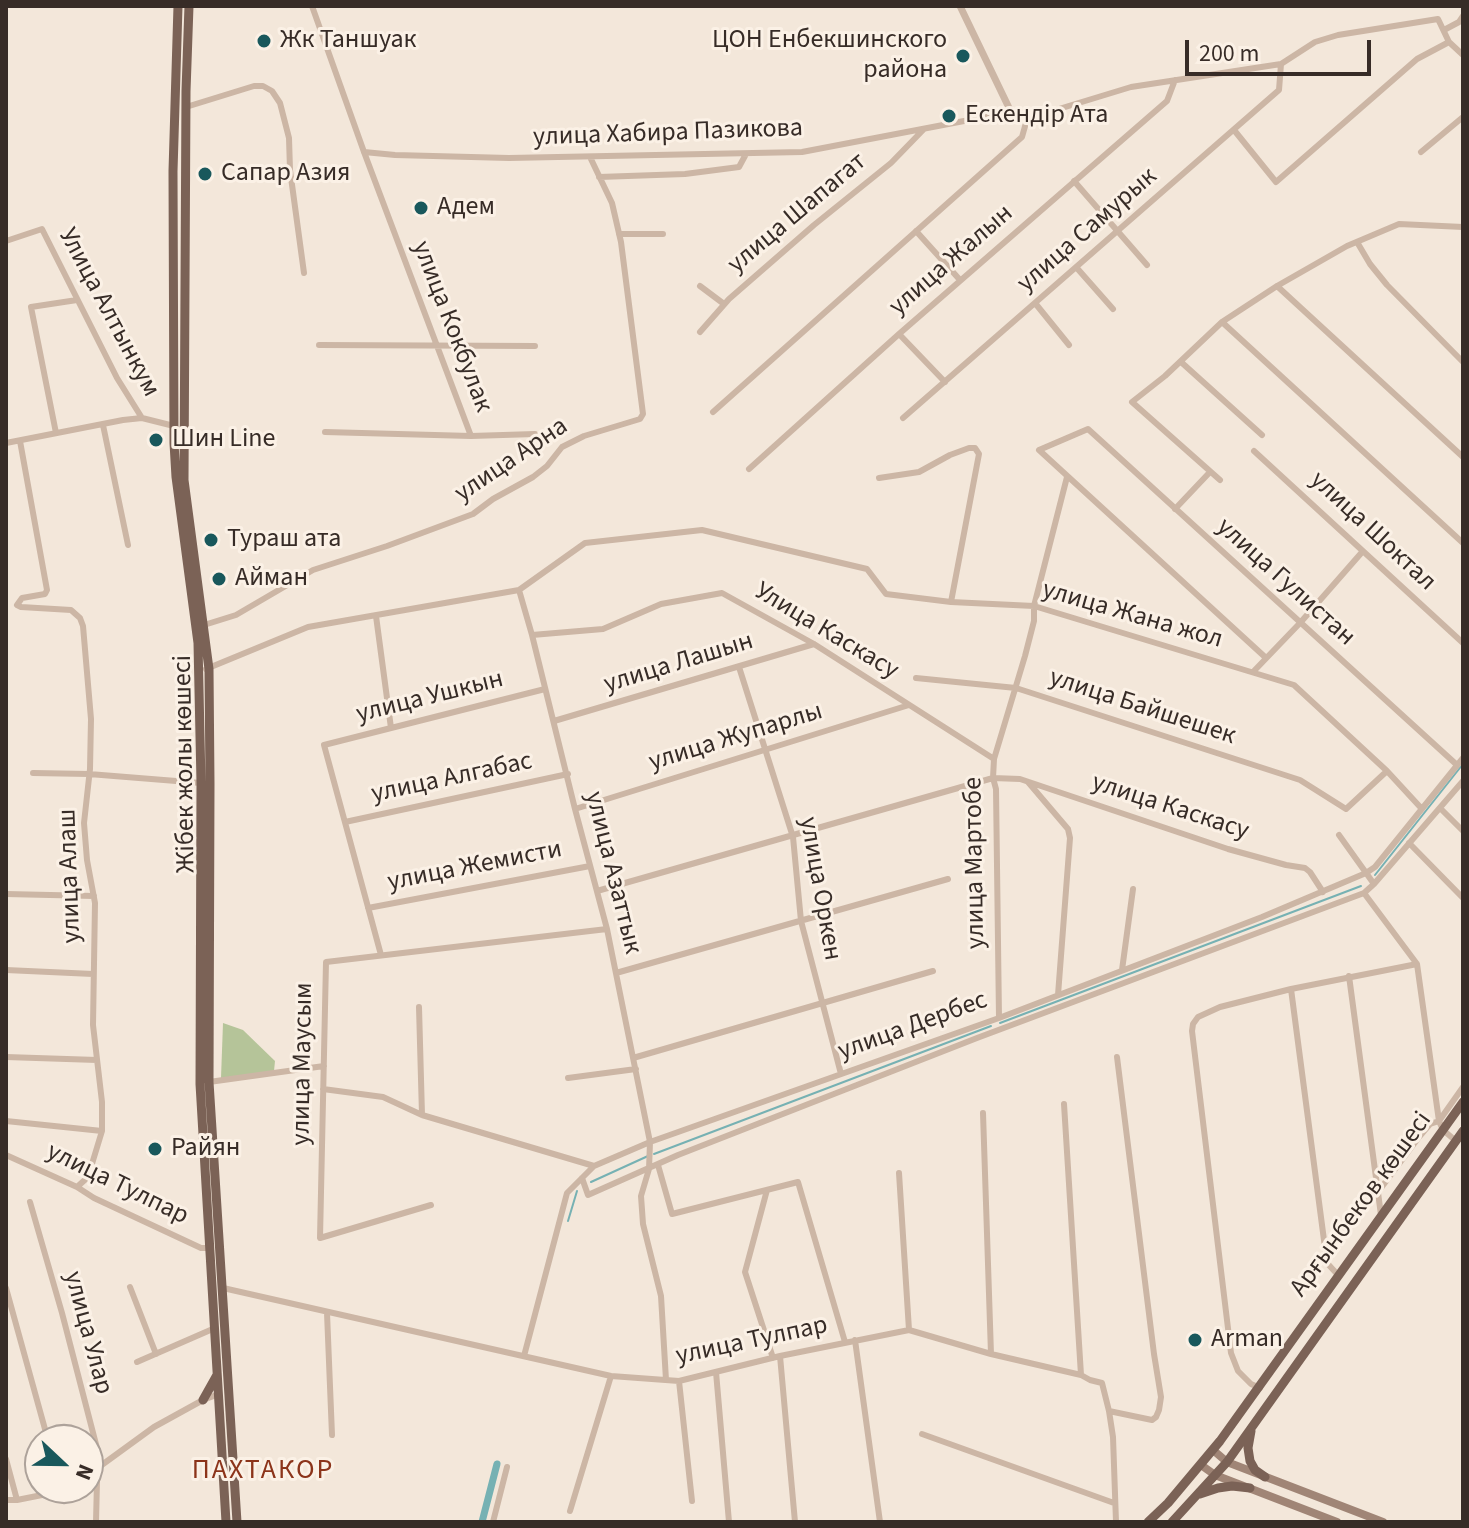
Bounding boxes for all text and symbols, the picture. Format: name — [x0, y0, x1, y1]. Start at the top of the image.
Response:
scale bar — [1189, 24, 1375, 74]
place label: Жк Таншуак — [280, 25, 416, 57]
place label: ЦОН Енбекшинского района — [712, 25, 947, 86]
marker: Жк Таншуак — [255, 32, 273, 50]
text: 200 m — [1199, 36, 1259, 71]
marker: ЦОН Енбекшинского района — [954, 47, 972, 65]
place label: Ескендір Ата — [965, 100, 1108, 132]
marker: Ескендір Ата — [940, 107, 958, 125]
street label: улица Хабира Пазикова — [533, 114, 803, 154]
street label: улица Шапагат — [722, 147, 874, 281]
place label: Сапар Азия — [221, 158, 350, 190]
street label: улица Самурык — [1012, 162, 1164, 300]
marker: Сапар Азия — [196, 165, 214, 183]
place label: Адем — [437, 192, 495, 224]
marker: Адем — [412, 199, 430, 217]
street label: улица Жалын — [884, 199, 1020, 323]
street label: Улица Алтынкум — [50, 223, 166, 403]
street label: улица Кокбулак — [404, 237, 498, 417]
street label: улица Арна — [450, 412, 574, 510]
place label: Шин Line — [172, 424, 275, 456]
marker: Шин Line — [147, 431, 165, 449]
street label: улица Шоктал — [1302, 466, 1442, 598]
street label: улица Гулистан — [1209, 512, 1361, 654]
place label: Тураш ата — [227, 524, 341, 556]
marker: Тураш ата — [202, 531, 220, 549]
place label: Айман — [235, 563, 308, 595]
marker: Айман — [210, 570, 228, 588]
street label: улица Жана жол — [1038, 575, 1226, 657]
street label: Улица Каскасу — [748, 577, 904, 687]
street label: улица Лашын — [601, 627, 757, 701]
street label: Жібек жолы көшесі — [168, 655, 204, 873]
street label: улица Байшешек — [1045, 663, 1239, 753]
street label: улица Ушкын — [353, 665, 507, 731]
street label: улица Жупарлы — [645, 697, 827, 779]
street label: улица Алгабас — [369, 747, 535, 811]
street label: улица Каскасу — [1088, 768, 1252, 848]
street label: улица Мартобе — [959, 777, 993, 949]
street label: улица Азаттык — [577, 789, 647, 957]
street label: улица Алаш — [53, 808, 89, 944]
street label: улица Оркен — [791, 815, 847, 963]
street label: улица Жемисти — [385, 835, 565, 899]
street label: улица Маусым — [287, 982, 321, 1146]
street label: улица Дербес — [834, 986, 992, 1068]
street label: Арғынбеков көшесі — [1284, 1106, 1440, 1304]
place label: Райян — [171, 1133, 240, 1165]
street label: улица Тулпар — [41, 1137, 193, 1233]
marker: Райян — [146, 1140, 164, 1158]
street label: улица Улар — [56, 1268, 118, 1398]
street label: улица Тулпар — [673, 1311, 831, 1373]
place label: Arman — [1211, 1324, 1283, 1356]
marker: Arman — [1186, 1331, 1204, 1349]
north arrow — [24, 1424, 104, 1504]
district label: ПАХТАКОР — [192, 1455, 334, 1489]
text: N — [67, 1459, 102, 1485]

